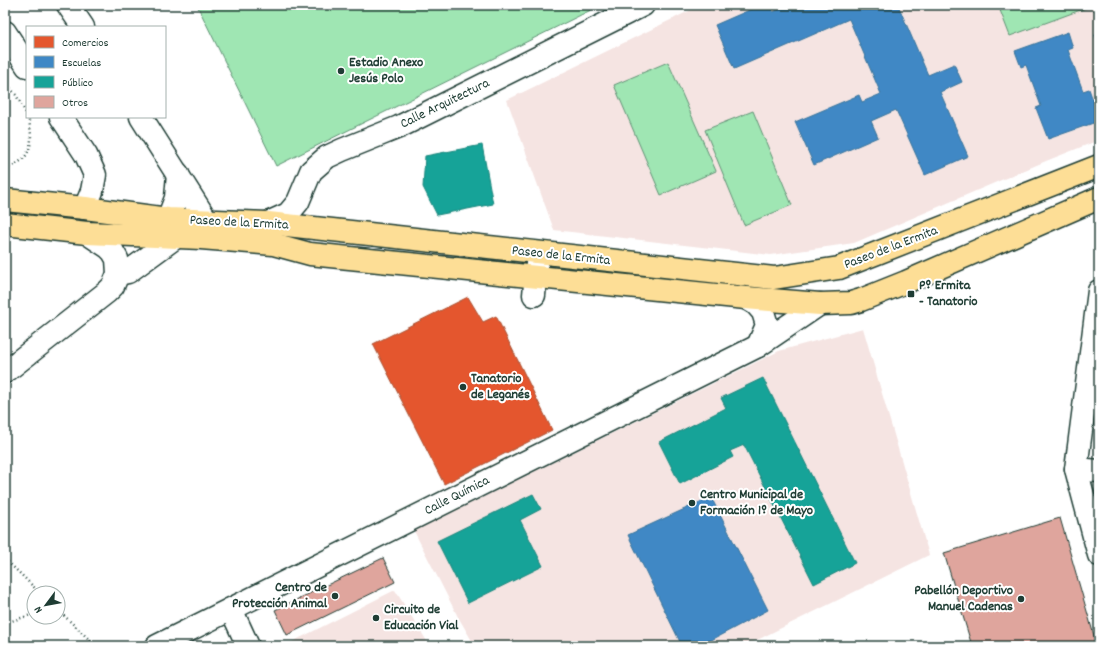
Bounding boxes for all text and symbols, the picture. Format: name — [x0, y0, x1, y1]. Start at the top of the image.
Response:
legend — [26, 26, 166, 118]
text: Comercios — [62, 35, 109, 52]
place label: Estadio Anexo Jesús Polo — [349, 53, 423, 89]
text: Escuelas — [62, 55, 101, 72]
marker: Estadio Anexo Jesús Polo — [336, 66, 346, 76]
street label: Calle Arquitectura — [397, 74, 493, 134]
text: Público — [62, 75, 93, 92]
text: Otros — [62, 95, 88, 112]
street label: Paseo de la Ermita — [189, 210, 289, 236]
street label: Paseo de la Ermita — [841, 221, 941, 275]
street label: Paseo de la Ermita — [511, 241, 612, 271]
place label: Pº Ermita - Tanatorio — [919, 276, 978, 312]
marker: Pº Ermita - Tanatorio — [906, 289, 916, 299]
place label: Tanatorio de Leganés — [471, 369, 530, 405]
marker: Tanatorio de Leganés — [458, 382, 468, 392]
street label: Calle Química — [421, 471, 493, 521]
place label: Centro Municipal de Formación 1º de Mayo — [700, 485, 813, 521]
marker: Centro Municipal de Formación 1º de Mayo — [687, 498, 697, 508]
place label: Centro de Protección Animal — [232, 578, 328, 614]
place label: Pabellón Deportivo Manuel Cadenas — [914, 581, 1013, 617]
north arrow — [26, 585, 66, 625]
marker: Centro de Protección Animal — [330, 591, 340, 601]
marker: Pabellón Deportivo Manuel Cadenas — [1016, 594, 1026, 604]
place label: Circuito de Educación Vial — [384, 600, 459, 636]
text: N — [31, 602, 47, 616]
marker: Circuito de Educación Vial — [371, 613, 381, 623]

